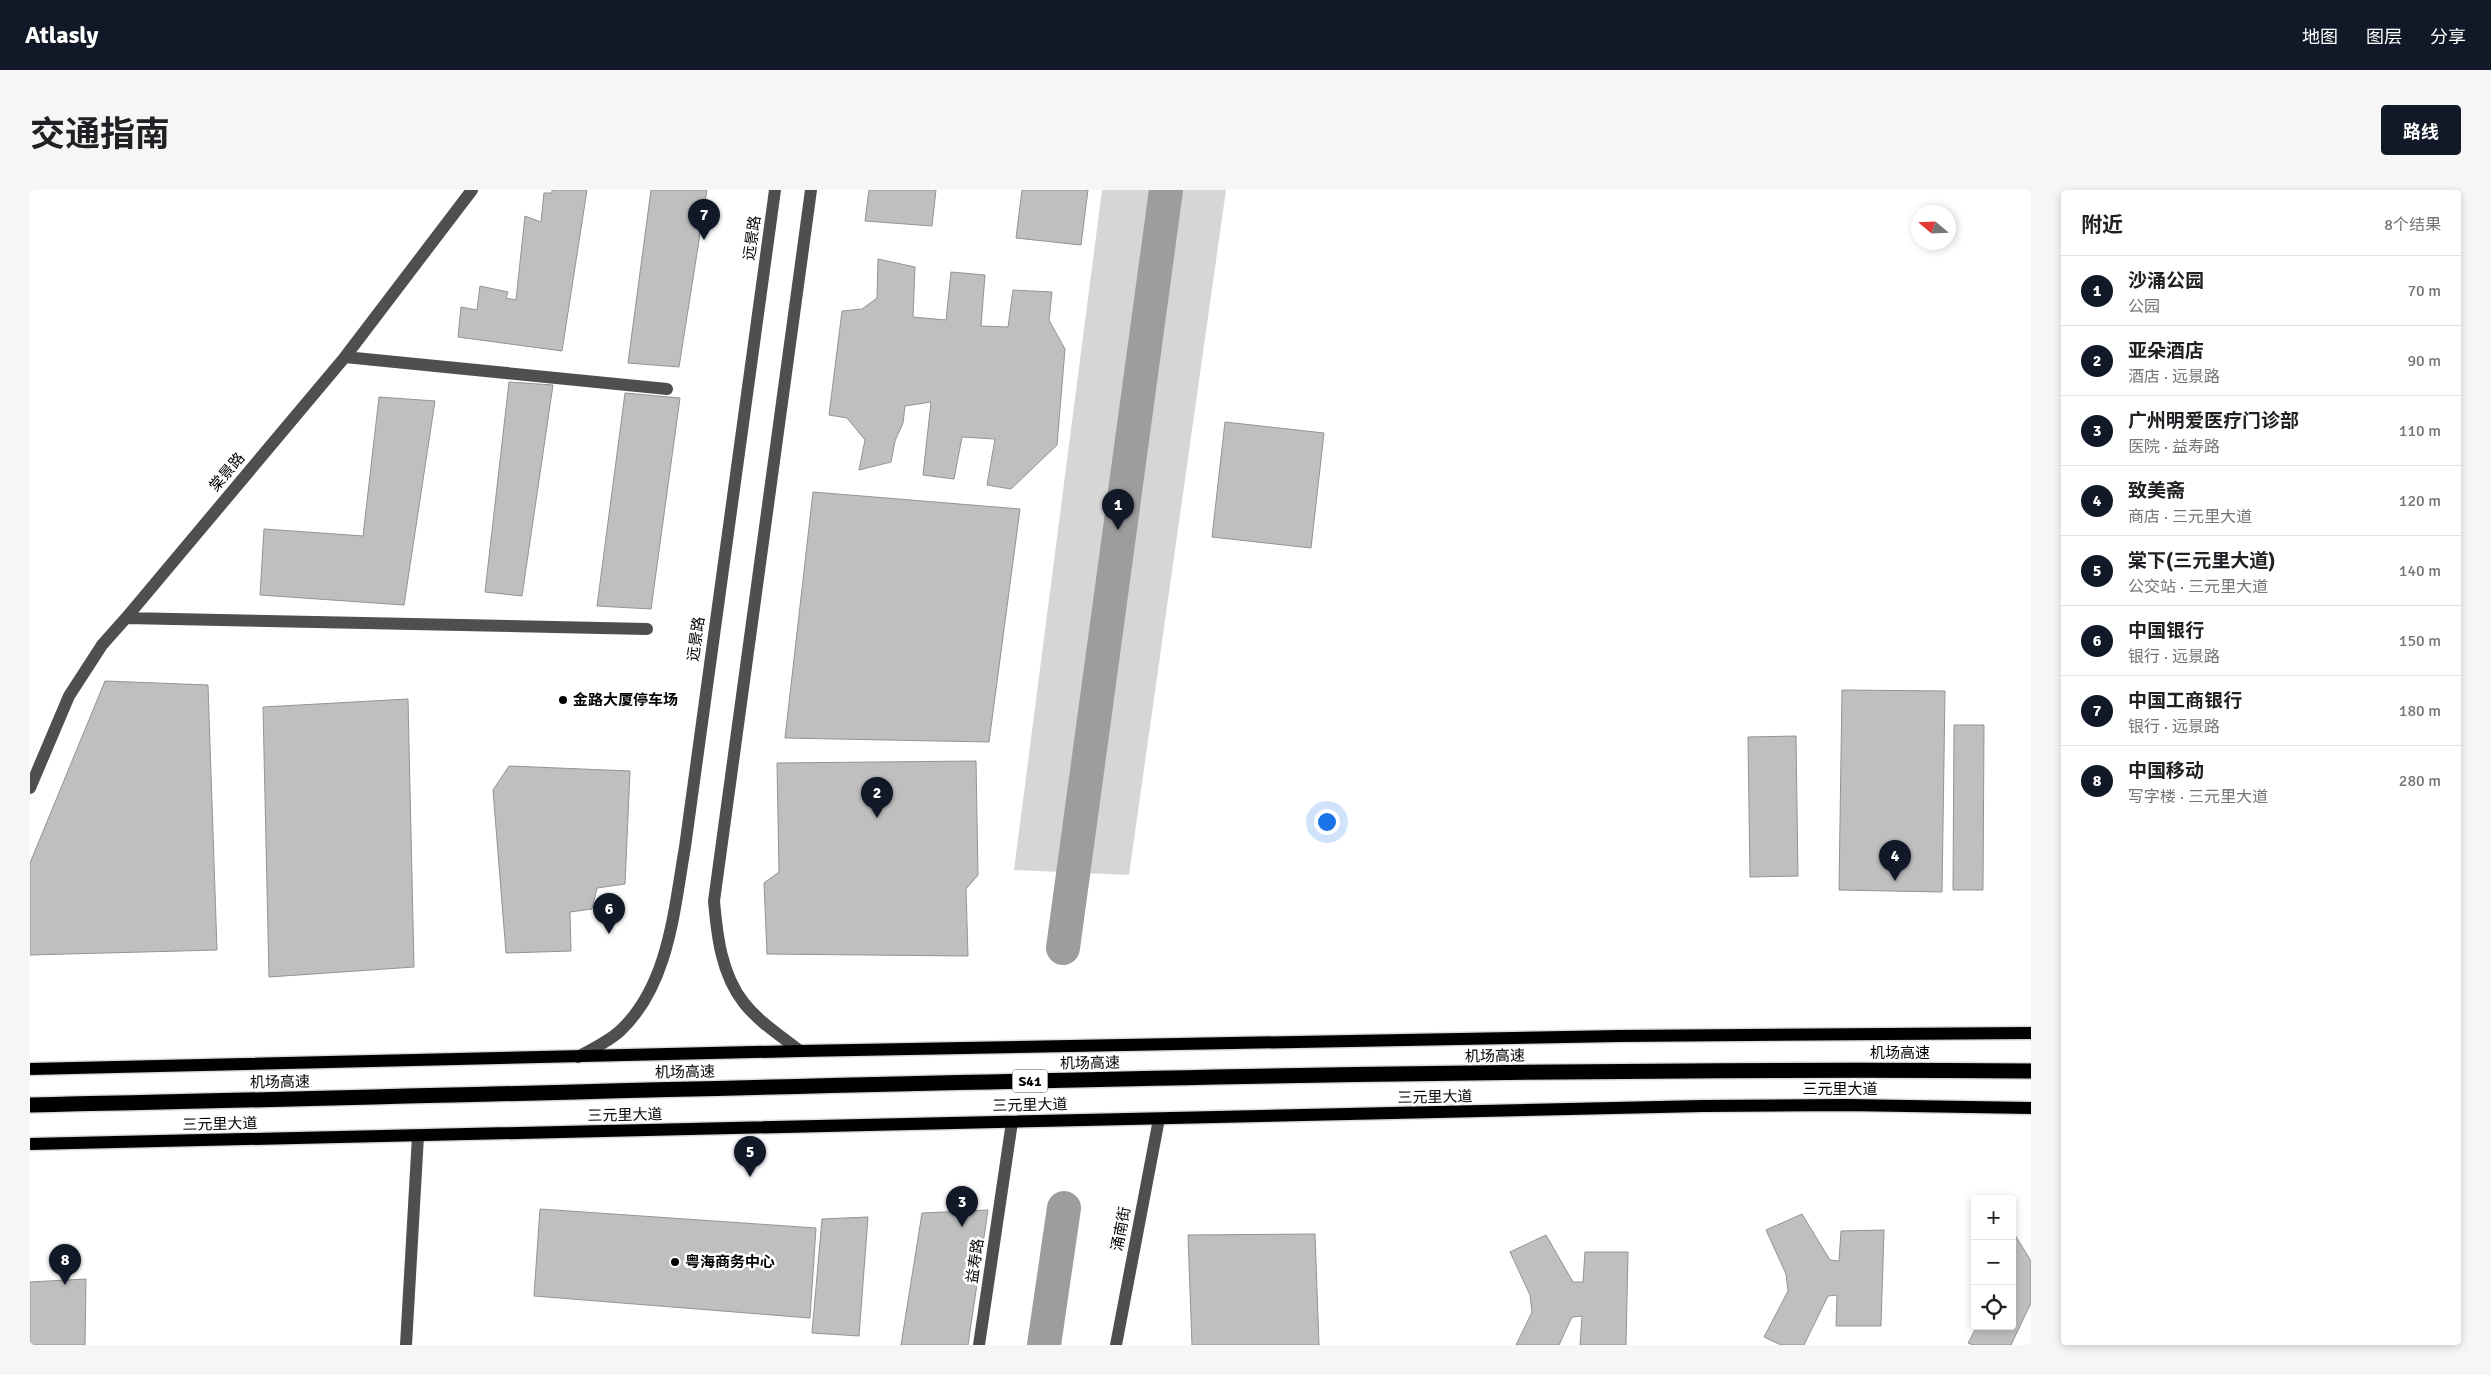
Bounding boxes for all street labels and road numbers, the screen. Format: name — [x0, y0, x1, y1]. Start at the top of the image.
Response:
street label: 远景路 — [740, 214, 764, 262]
street label: 棠景路 — [206, 449, 248, 495]
street label: 远景路 — [684, 615, 708, 663]
street label: 机场高速 — [1870, 1044, 1930, 1062]
street label: 机场高速 — [1465, 1046, 1525, 1066]
street label: 机场高速 — [1060, 1053, 1120, 1073]
street label: 机场高速 — [655, 1062, 715, 1082]
road number: S41 — [1012, 1069, 1048, 1092]
street label: 机场高速 — [250, 1072, 310, 1092]
street label: 三元里大道 — [1802, 1080, 1878, 1098]
street label: 三元里大道 — [1397, 1087, 1473, 1107]
street label: 三元里大道 — [992, 1095, 1068, 1115]
street label: 三元里大道 — [587, 1105, 663, 1125]
street label: 三元里大道 — [182, 1114, 258, 1134]
street label: 涌南街 — [1108, 1205, 1134, 1253]
street label: 益寿路 — [963, 1237, 987, 1285]

